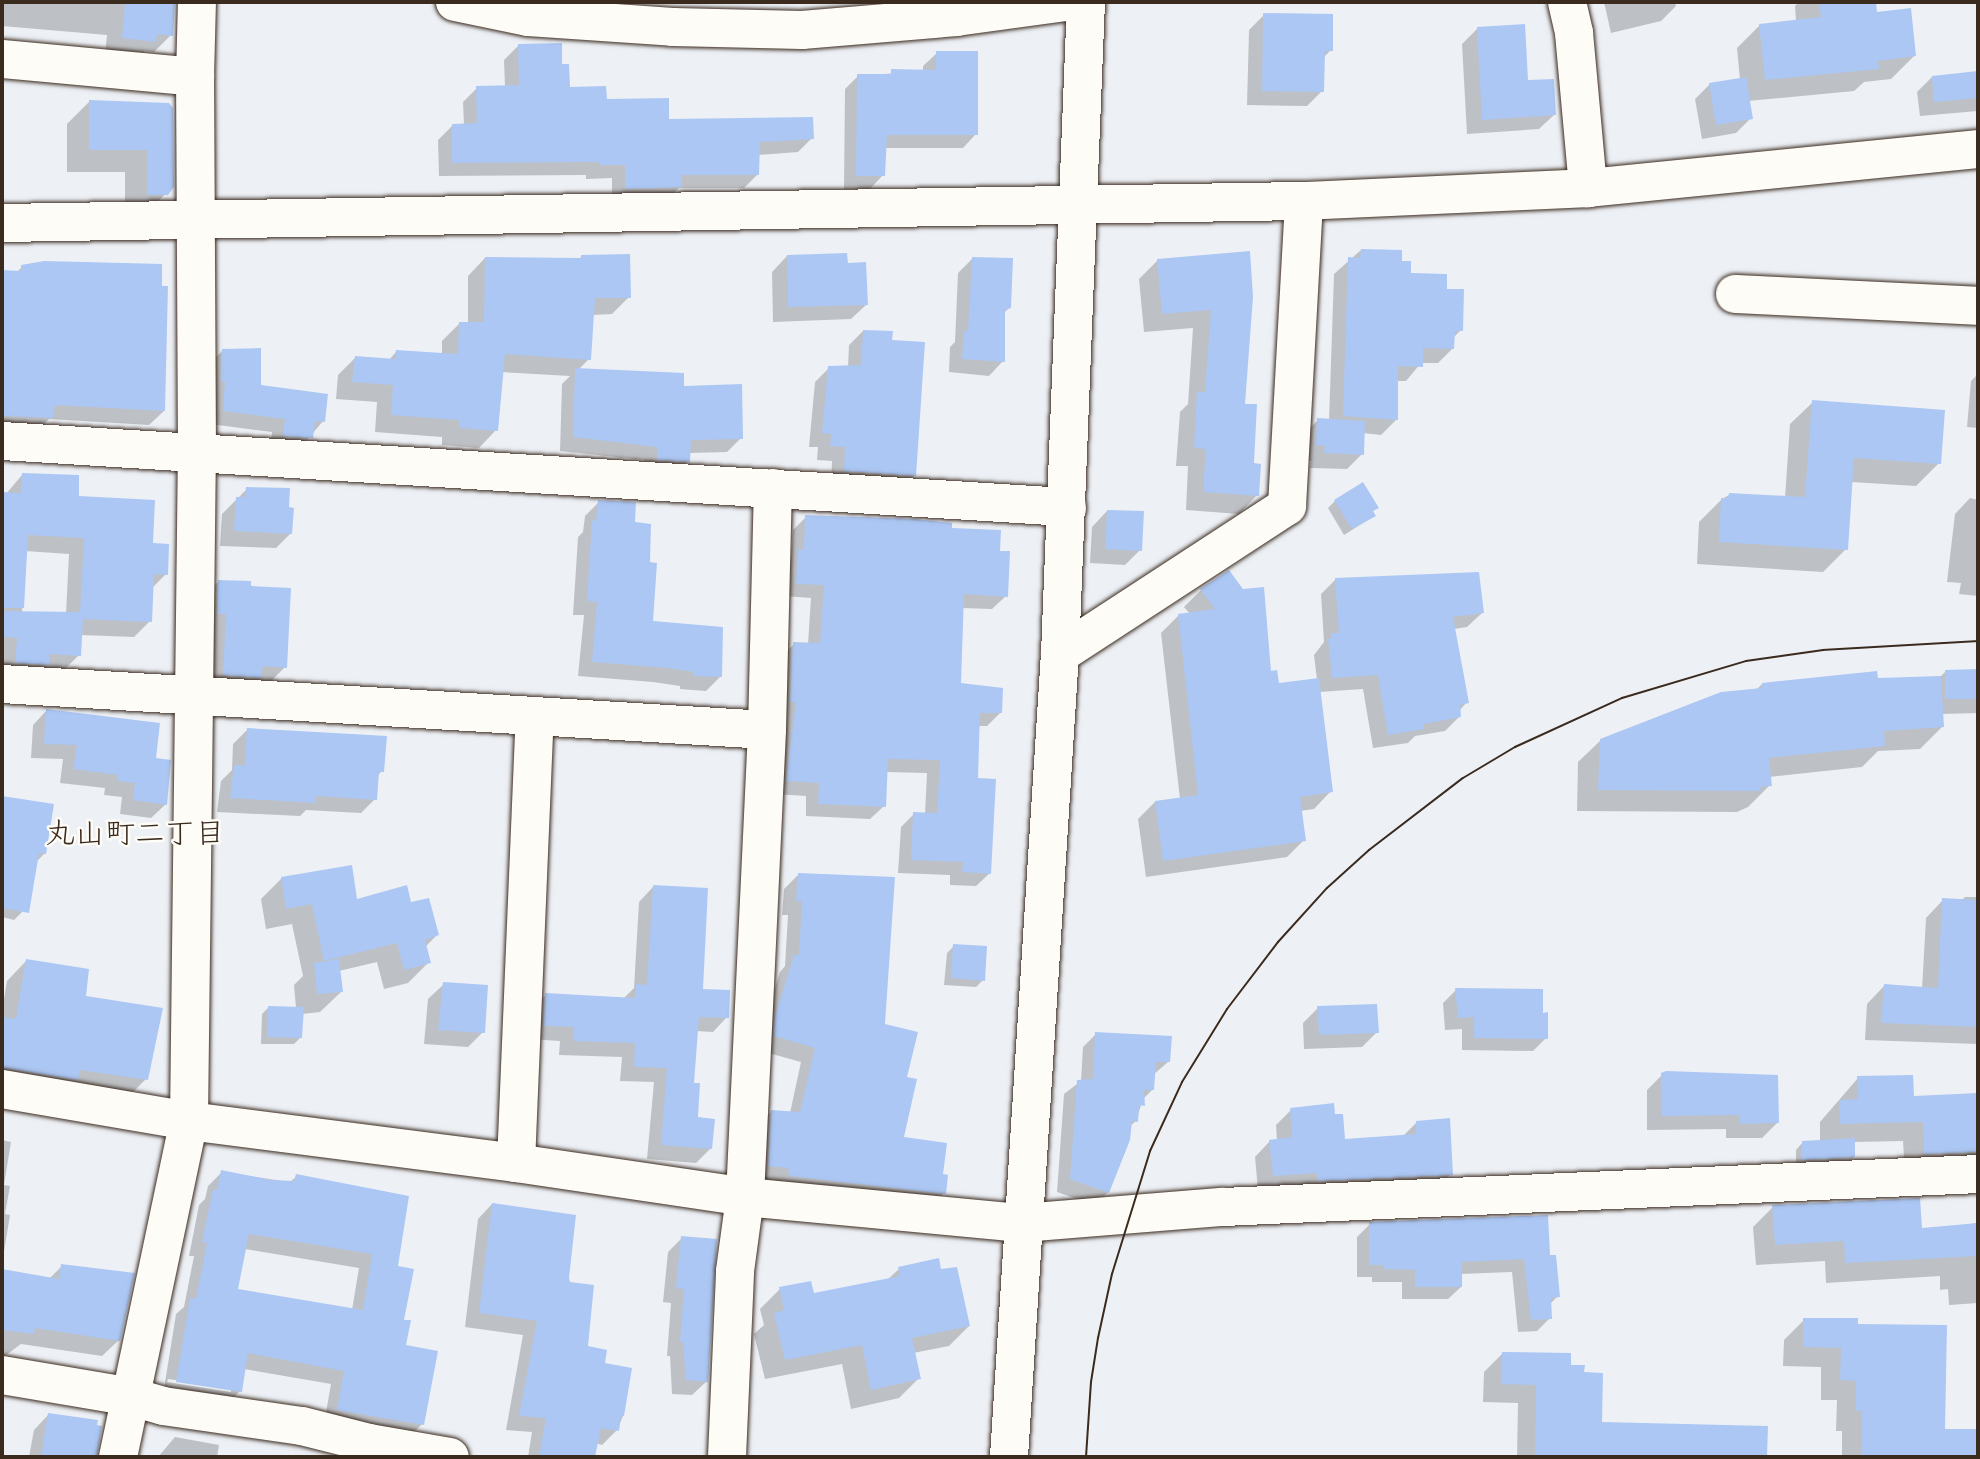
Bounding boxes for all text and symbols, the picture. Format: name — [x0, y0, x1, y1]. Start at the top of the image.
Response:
district label: 丸山町二丁目 — [45, 815, 225, 851]

